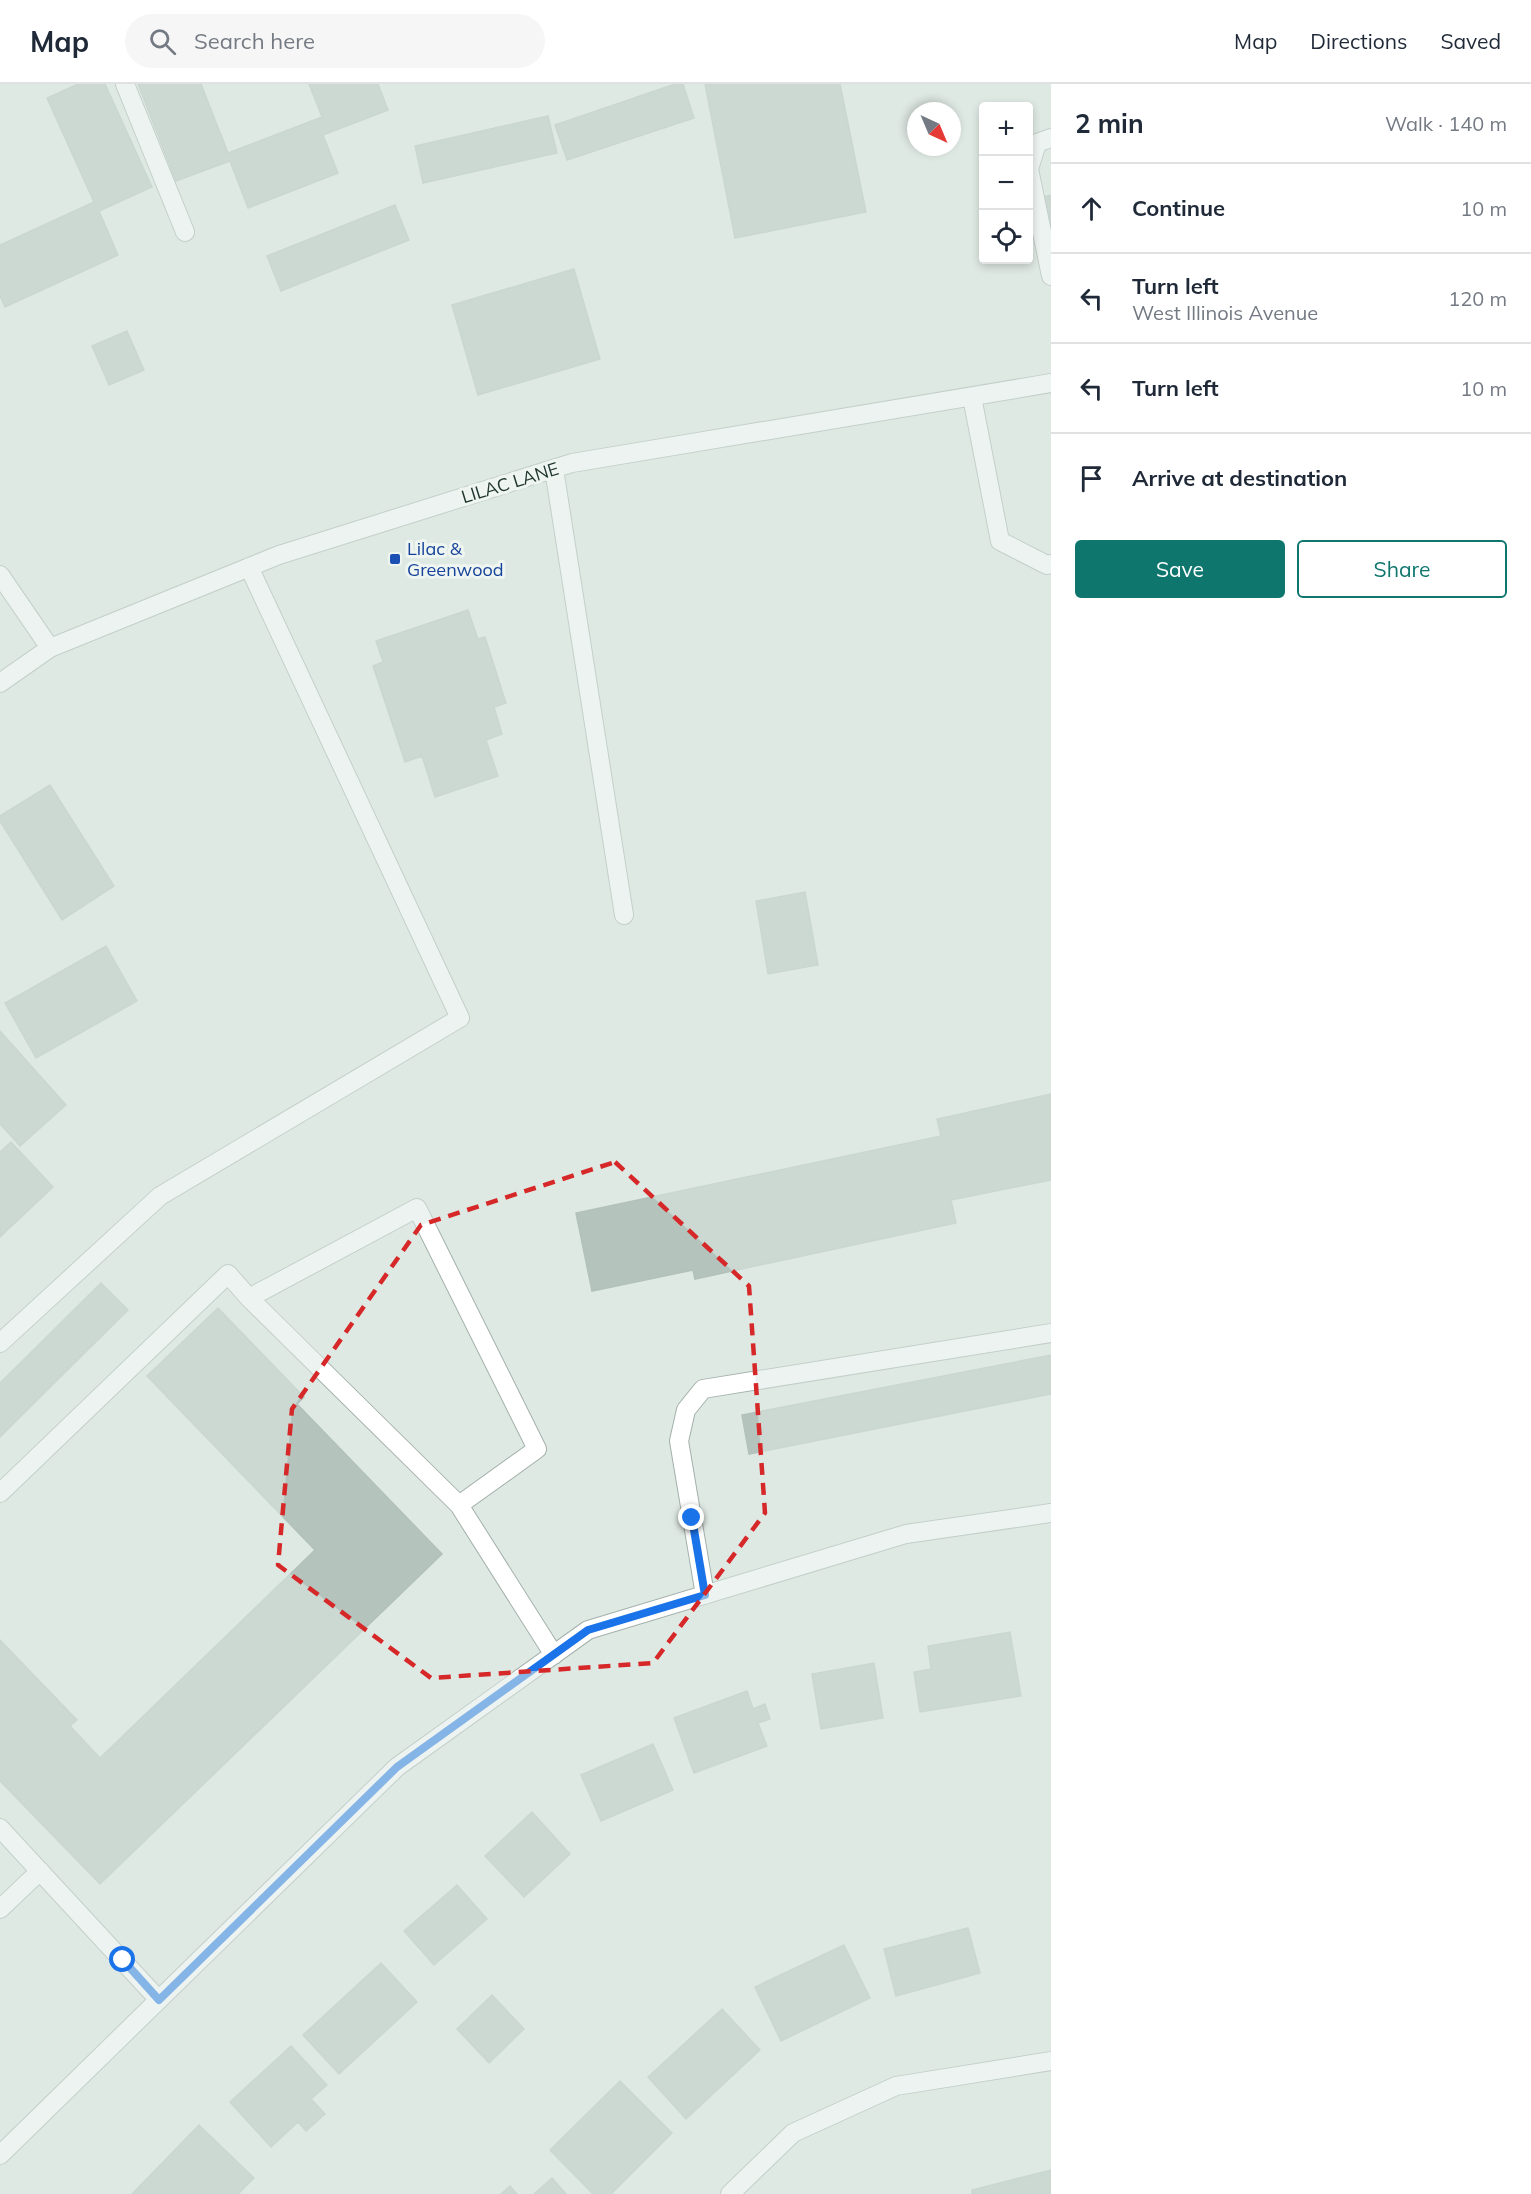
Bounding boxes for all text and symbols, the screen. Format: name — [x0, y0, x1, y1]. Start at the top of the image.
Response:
search box — [125, 14, 545, 68]
text: Map — [30, 24, 89, 59]
icon: search — [146, 25, 179, 58]
text: Search here — [194, 27, 315, 55]
text: Map — [1234, 28, 1277, 54]
text: Directions — [1310, 28, 1407, 54]
text: Saved — [1440, 28, 1501, 54]
north arrow — [907, 102, 961, 156]
map controls — [979, 102, 1033, 264]
button: + — [979, 102, 1033, 156]
text: 2 min — [1075, 107, 1144, 140]
text: Walk · 140 m — [1385, 111, 1507, 136]
button: − — [979, 156, 1033, 210]
icon: ahead — [1075, 192, 1108, 225]
text: Continue — [1132, 194, 1225, 222]
text: 10 m — [1460, 196, 1507, 221]
button: locate — [979, 210, 1033, 264]
text: Turn left — [1132, 272, 1219, 300]
icon: left — [1075, 282, 1108, 315]
text: 120 m — [1448, 286, 1507, 311]
text: West Illinois Avenue — [1132, 300, 1318, 325]
icon: left — [1075, 372, 1108, 405]
text: Turn left — [1132, 374, 1219, 402]
text: 10 m — [1460, 376, 1507, 401]
street label: LILAC LANE — [458, 457, 561, 508]
icon: arrive — [1075, 462, 1108, 495]
text: Arrive at destination — [1132, 464, 1347, 492]
place label: Lilac & Greenwood — [407, 537, 503, 581]
button: Save — [1075, 540, 1285, 598]
button: Share — [1297, 540, 1507, 598]
marker: Lilac & Greenwood — [388, 552, 402, 566]
route end — [678, 1504, 704, 1530]
route start — [109, 1946, 135, 1972]

